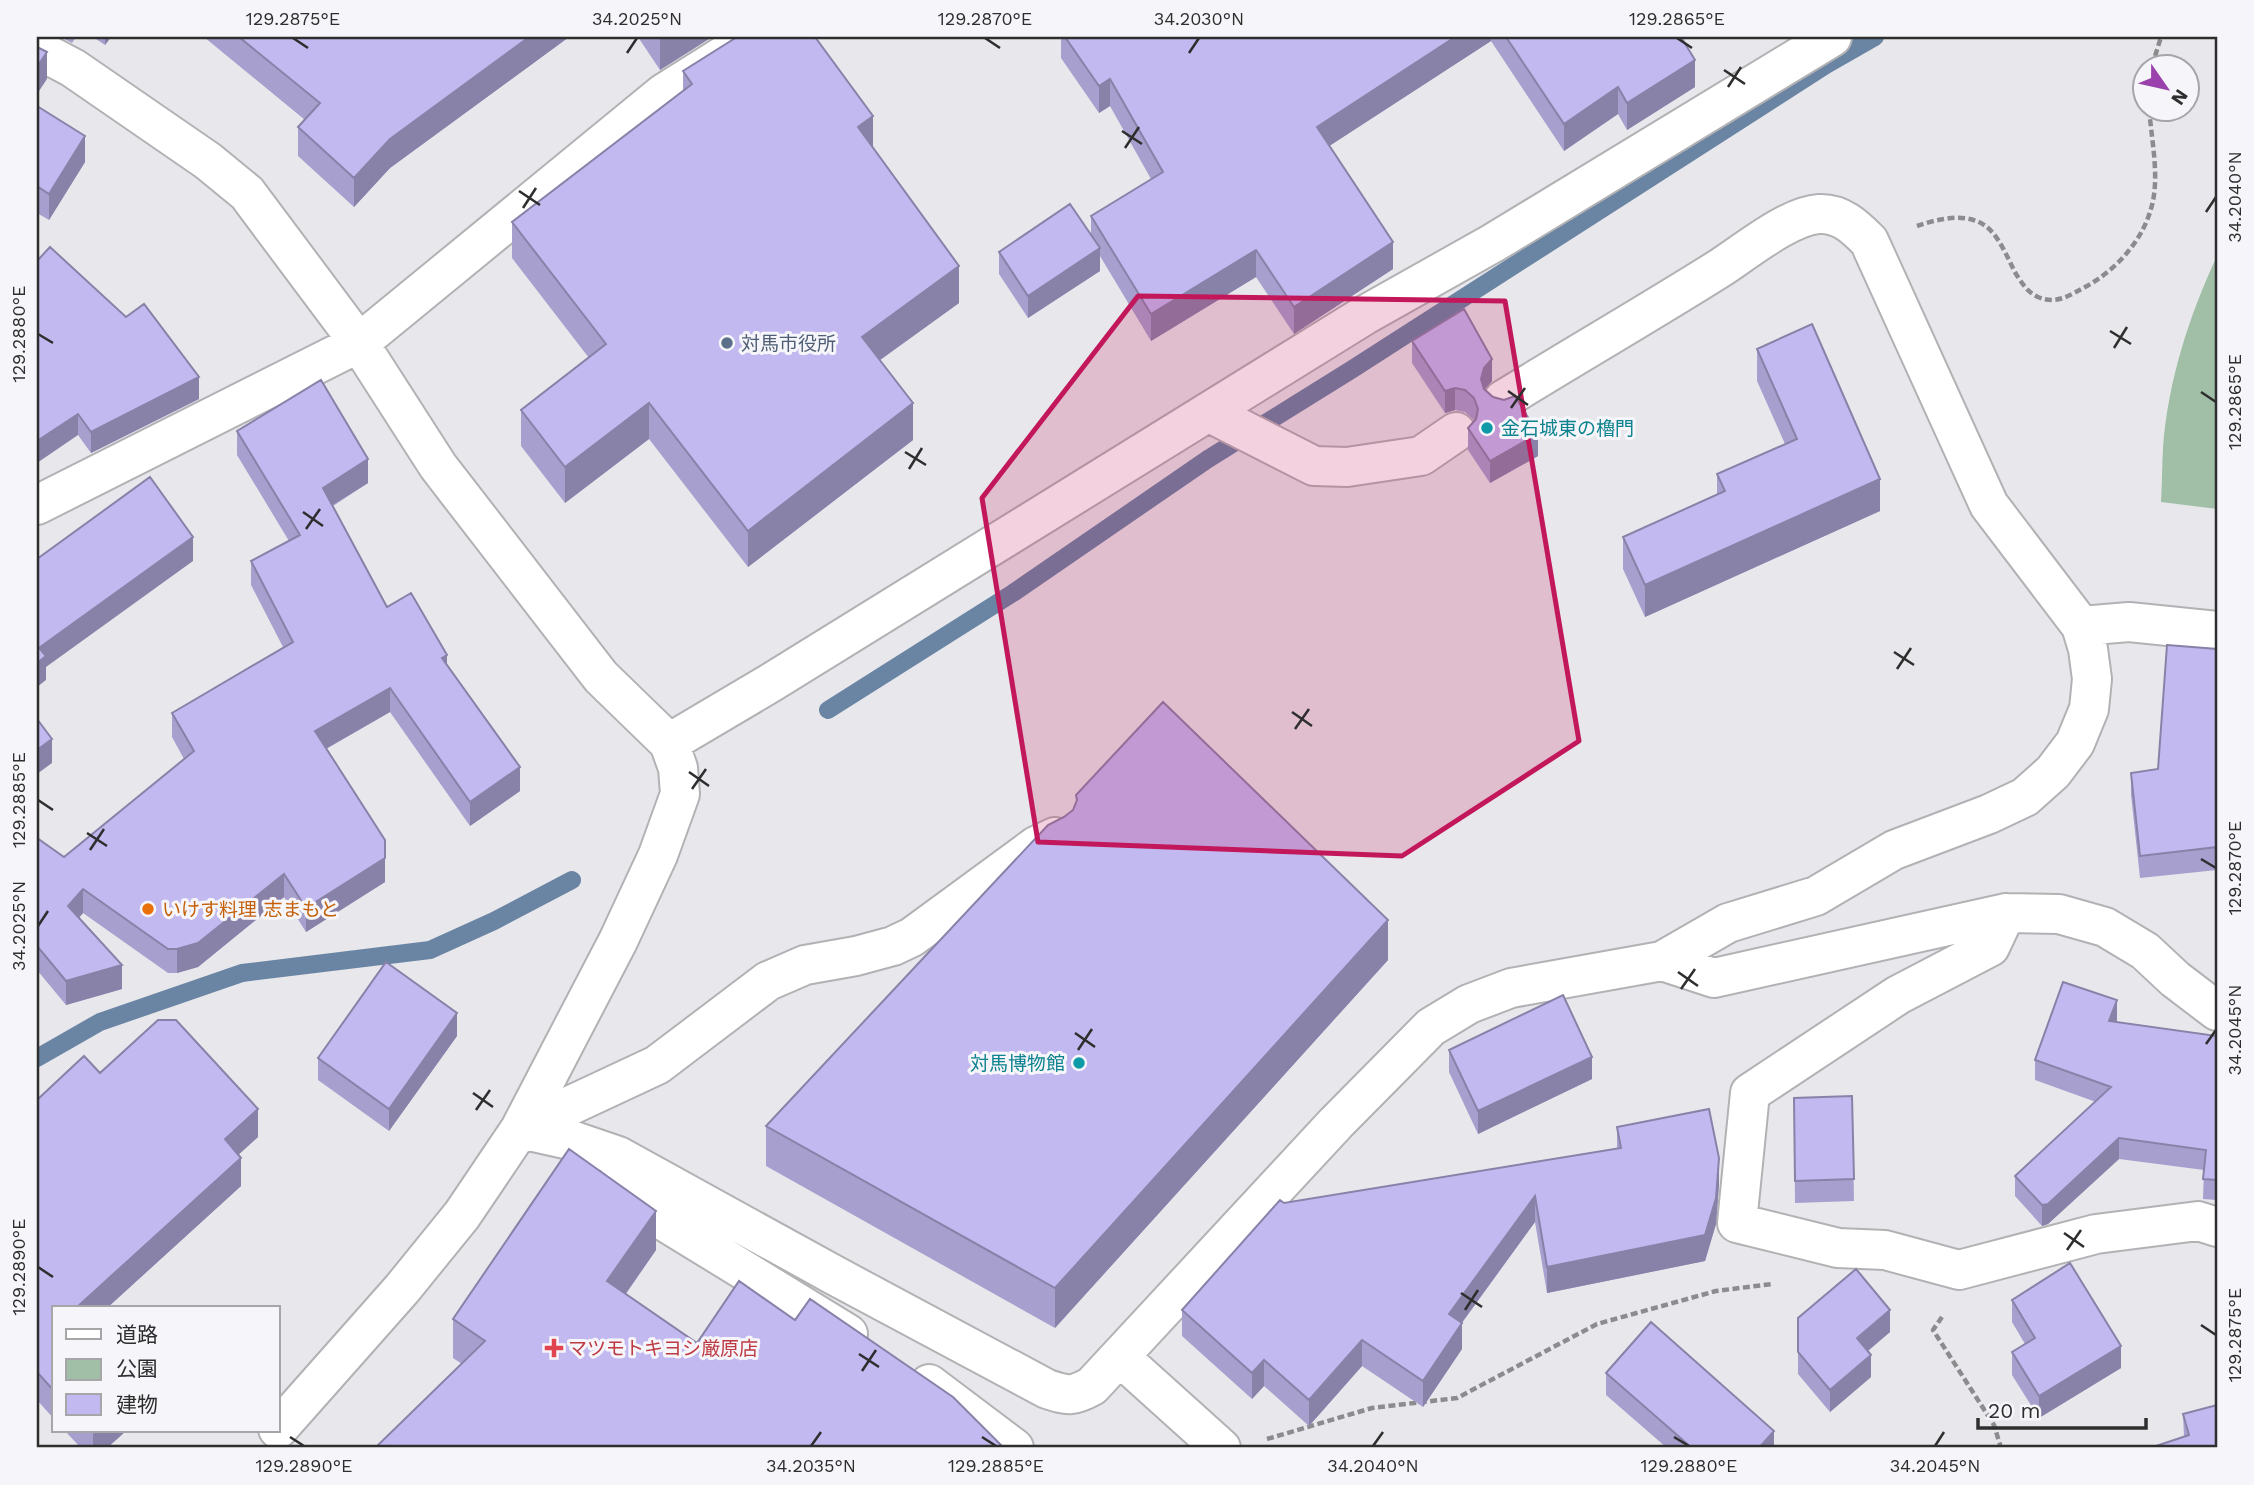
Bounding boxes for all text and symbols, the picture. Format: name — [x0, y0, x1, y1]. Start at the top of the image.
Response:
text: 129.2875°E — [246, 8, 340, 29]
text: 34.2025°N — [592, 8, 682, 29]
text: 129.2870°E — [938, 8, 1032, 29]
text: 34.2030°N — [1154, 8, 1244, 29]
text: 129.2865°E — [1629, 8, 1725, 29]
north arrow — [2132, 52, 2202, 122]
text: N — [2166, 85, 2193, 109]
text: 34.2040°N — [2224, 151, 2245, 243]
text: 129.2880°E — [8, 286, 29, 382]
place label: 対馬市役所 — [741, 332, 836, 355]
marker: 対馬市役所 — [719, 335, 735, 351]
text: 129.2865°E — [2224, 354, 2245, 450]
place label: 金石城東の櫓門 — [1501, 417, 1634, 440]
marker: 金石城東の櫓門 — [1479, 420, 1495, 436]
text: 129.2885°E — [8, 752, 29, 848]
text: 129.2870°E — [2224, 821, 2245, 915]
text: 34.2025°N — [8, 881, 29, 971]
place label: いけす料理 志まもと — [162, 898, 339, 921]
marker: いけす料理 志まもと — [140, 901, 156, 917]
text: 34.2045°N — [2224, 985, 2245, 1075]
place label: 対馬博物館 — [970, 1052, 1065, 1075]
marker: 対馬博物館 — [1071, 1055, 1087, 1071]
text: 129.2890°E — [8, 1219, 29, 1315]
text: 129.2875°E — [2224, 1288, 2245, 1382]
legend — [52, 1306, 280, 1432]
text: 道路 — [116, 1322, 158, 1347]
place label: マツモトキヨシ厳原店 — [568, 1337, 758, 1360]
marker: マツモトキヨシ厳原店 — [546, 1340, 562, 1356]
text: 公園 — [116, 1356, 158, 1381]
scale bar — [1978, 1387, 2146, 1431]
text: 建物 — [116, 1392, 158, 1417]
text: 20 m — [1988, 1398, 2040, 1423]
text: 129.2890°E — [256, 1455, 352, 1476]
text: 34.2035°N — [766, 1455, 856, 1476]
text: 129.2885°E — [948, 1455, 1044, 1476]
text: 34.2040°N — [1327, 1455, 1419, 1476]
text: 129.2880°E — [1641, 1455, 1737, 1476]
text: 34.2045°N — [1890, 1455, 1980, 1476]

